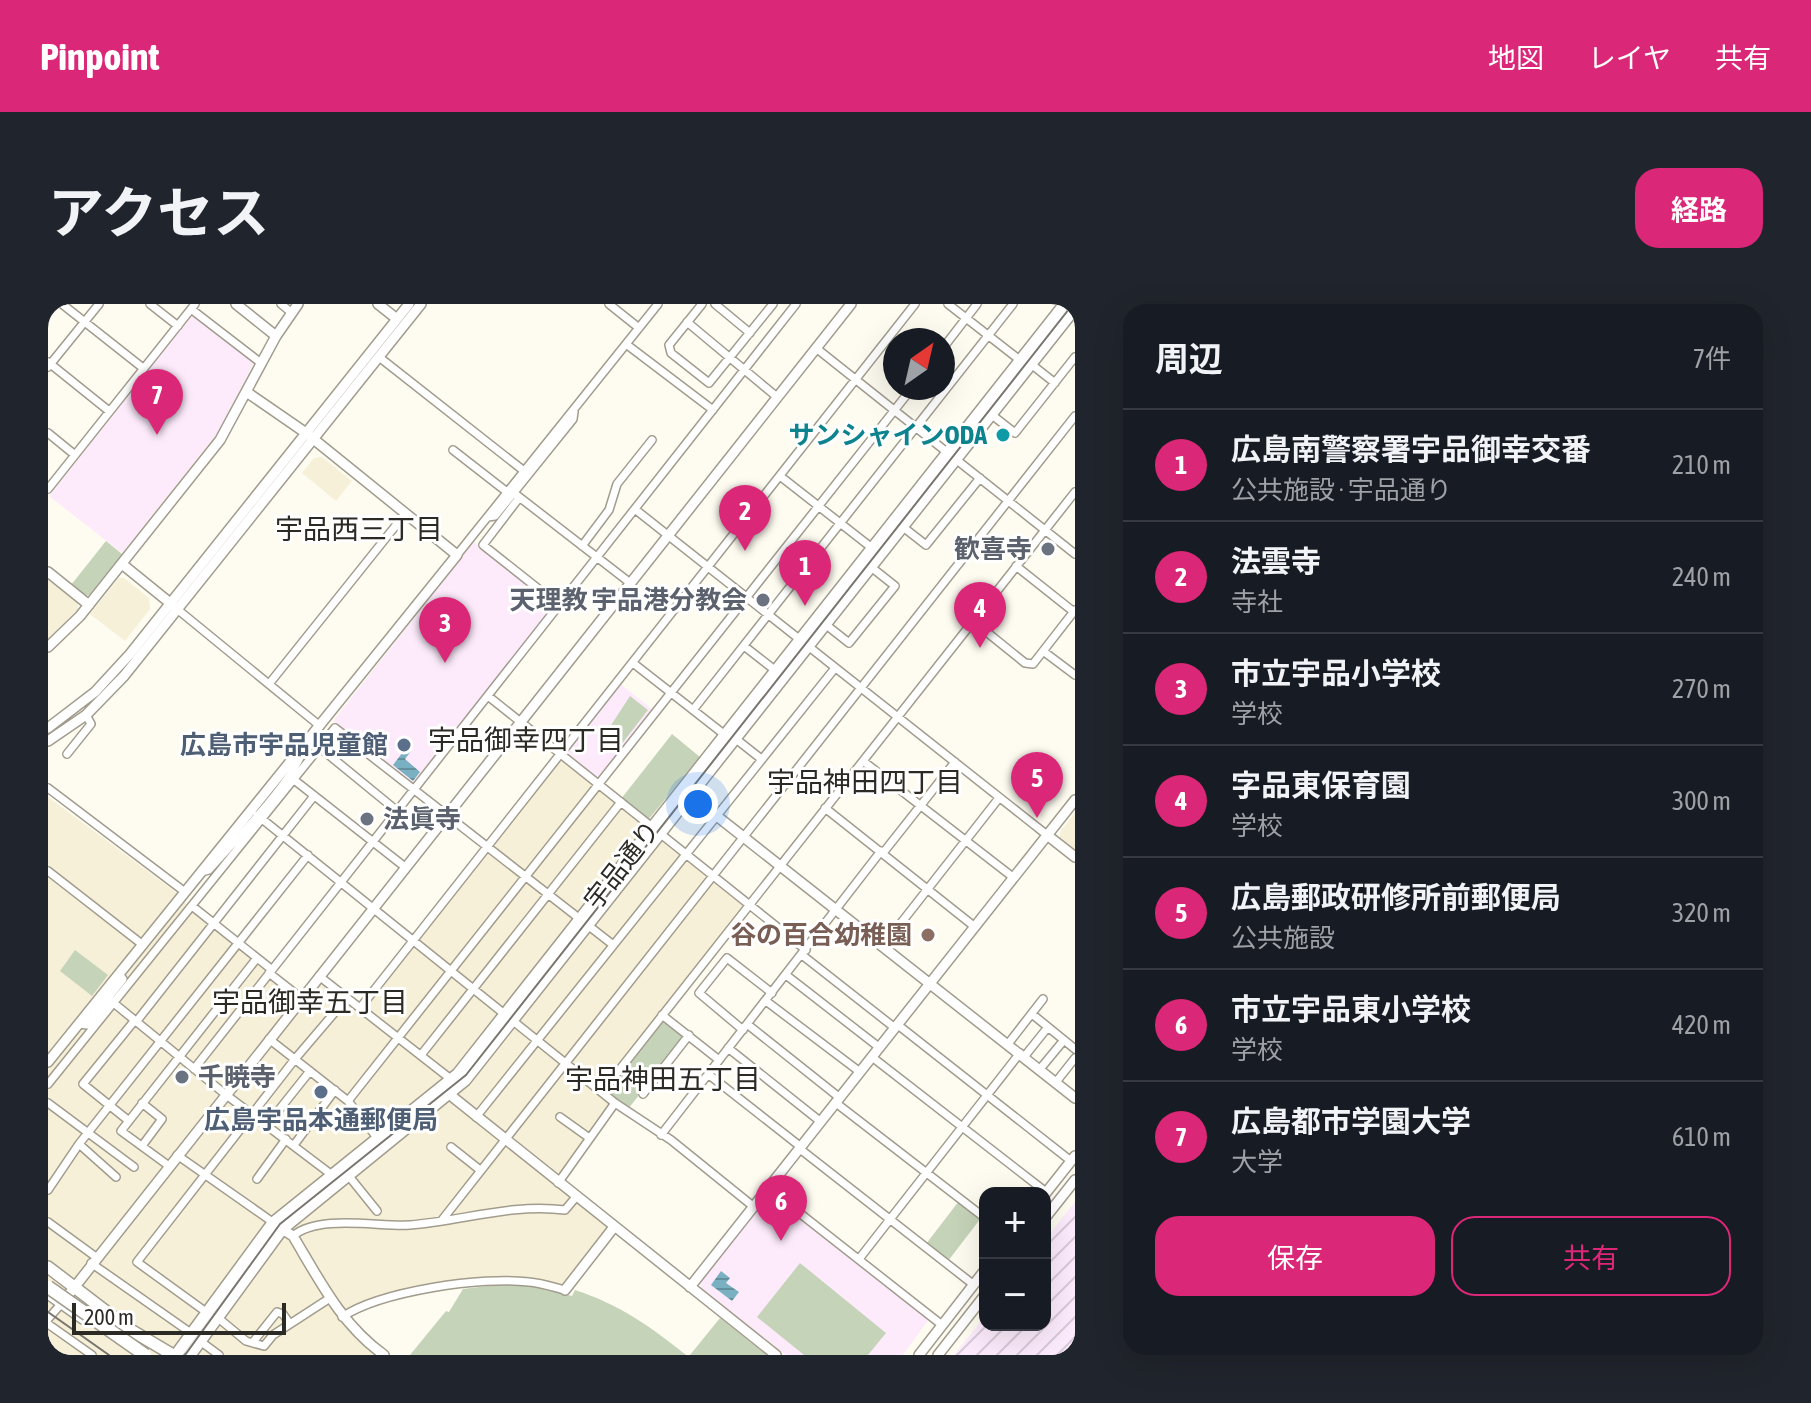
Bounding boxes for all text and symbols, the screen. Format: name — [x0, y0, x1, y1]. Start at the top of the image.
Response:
text: Pinpoint — [40, 35, 159, 78]
text: 地図 — [1488, 42, 1544, 74]
text: レイヤ — [1588, 42, 1671, 74]
text: 共有 — [1715, 42, 1771, 74]
button: 経路 — [1635, 168, 1763, 248]
text: アクセス — [48, 181, 269, 245]
north arrow — [883, 328, 955, 400]
text: 周辺 — [1155, 339, 1223, 378]
text: 7件 — [1693, 344, 1731, 374]
pin: 7 — [131, 369, 183, 435]
place label: サンシャインODA — [789, 420, 987, 450]
marker: サンシャインODA — [994, 426, 1012, 444]
text: 広島南警察署宇品御幸交番 — [1231, 432, 1591, 466]
text: 1 — [1175, 450, 1187, 480]
text: 210 m — [1672, 450, 1731, 480]
text: 公共施設 · 宇品通り — [1231, 475, 1452, 505]
pin: 2 — [719, 485, 771, 551]
district label: 宇品西三丁目 — [275, 513, 443, 545]
place label: 歓喜寺 — [954, 534, 1032, 564]
pin: 1 — [779, 540, 831, 606]
marker: 歓喜寺 — [1039, 540, 1057, 558]
text: 法雲寺 — [1231, 544, 1321, 578]
text: 2 — [1175, 562, 1187, 592]
text: 240 m — [1672, 562, 1731, 592]
pin: 4 — [954, 582, 1006, 648]
place label: 天理教 宇品港分教会 — [509, 585, 747, 615]
text: 寺社 — [1231, 587, 1283, 617]
marker: 天理教 宇品港分教会 — [754, 591, 772, 609]
pin: 3 — [419, 597, 471, 663]
text: 市立宇品小学校 — [1231, 656, 1441, 690]
text: 3 — [1175, 674, 1187, 704]
text: 270 m — [1672, 674, 1731, 704]
text: 学校 — [1231, 699, 1283, 729]
district label: 宇品御幸四丁目 — [428, 724, 624, 756]
place label: 広島市宇品児童館 — [180, 730, 388, 760]
marker: 広島市宇品児童館 — [395, 736, 413, 754]
pin: 5 — [1011, 752, 1063, 818]
district label: 宇品神田四丁目 — [767, 766, 963, 798]
text: 字品東保育園 — [1231, 768, 1411, 802]
your location — [678, 784, 718, 824]
text: 4 — [1175, 786, 1187, 816]
text: 300 m — [1672, 786, 1731, 816]
place label: 法眞寺 — [383, 804, 461, 834]
marker: 法眞寺 — [358, 810, 376, 828]
text: 学校 — [1231, 811, 1283, 841]
street label: 宇品通り — [578, 815, 666, 915]
text: 広島郵政研修所前郵便局 — [1231, 880, 1561, 914]
text: 5 — [1175, 898, 1187, 928]
text: 320 m — [1672, 898, 1731, 928]
place label: 谷の百合幼稚園 — [730, 920, 912, 950]
text: 公共施設 — [1231, 923, 1335, 953]
marker: 谷の百合幼稚園 — [919, 926, 937, 944]
district label: 宇品御幸五丁目 — [212, 986, 408, 1018]
text: 市立宇品東小学校 — [1231, 992, 1471, 1026]
text: 6 — [1175, 1010, 1187, 1040]
text: 420 m — [1672, 1010, 1731, 1040]
text: 学校 — [1231, 1035, 1283, 1065]
place label: 千暁寺 — [198, 1062, 276, 1092]
district label: 宇品神田五丁目 — [565, 1063, 761, 1095]
marker: 千暁寺 — [173, 1068, 191, 1086]
marker: 広島宇品本通郵便局 — [312, 1083, 330, 1101]
text: 広島都市学園大学 — [1231, 1104, 1471, 1138]
place label: 広島宇品本通郵便局 — [204, 1105, 438, 1135]
text: 7 — [1175, 1122, 1187, 1152]
text: 610 m — [1672, 1122, 1731, 1152]
text: 大学 — [1231, 1147, 1283, 1177]
pin: 6 — [755, 1175, 807, 1241]
map controls — [979, 1187, 1051, 1331]
button: + — [979, 1187, 1051, 1259]
button: 保存 — [1155, 1216, 1435, 1296]
button: 共有 — [1451, 1216, 1731, 1296]
button: − — [979, 1259, 1051, 1331]
scale bar — [72, 1299, 286, 1335]
text: 200 m — [84, 1304, 134, 1330]

